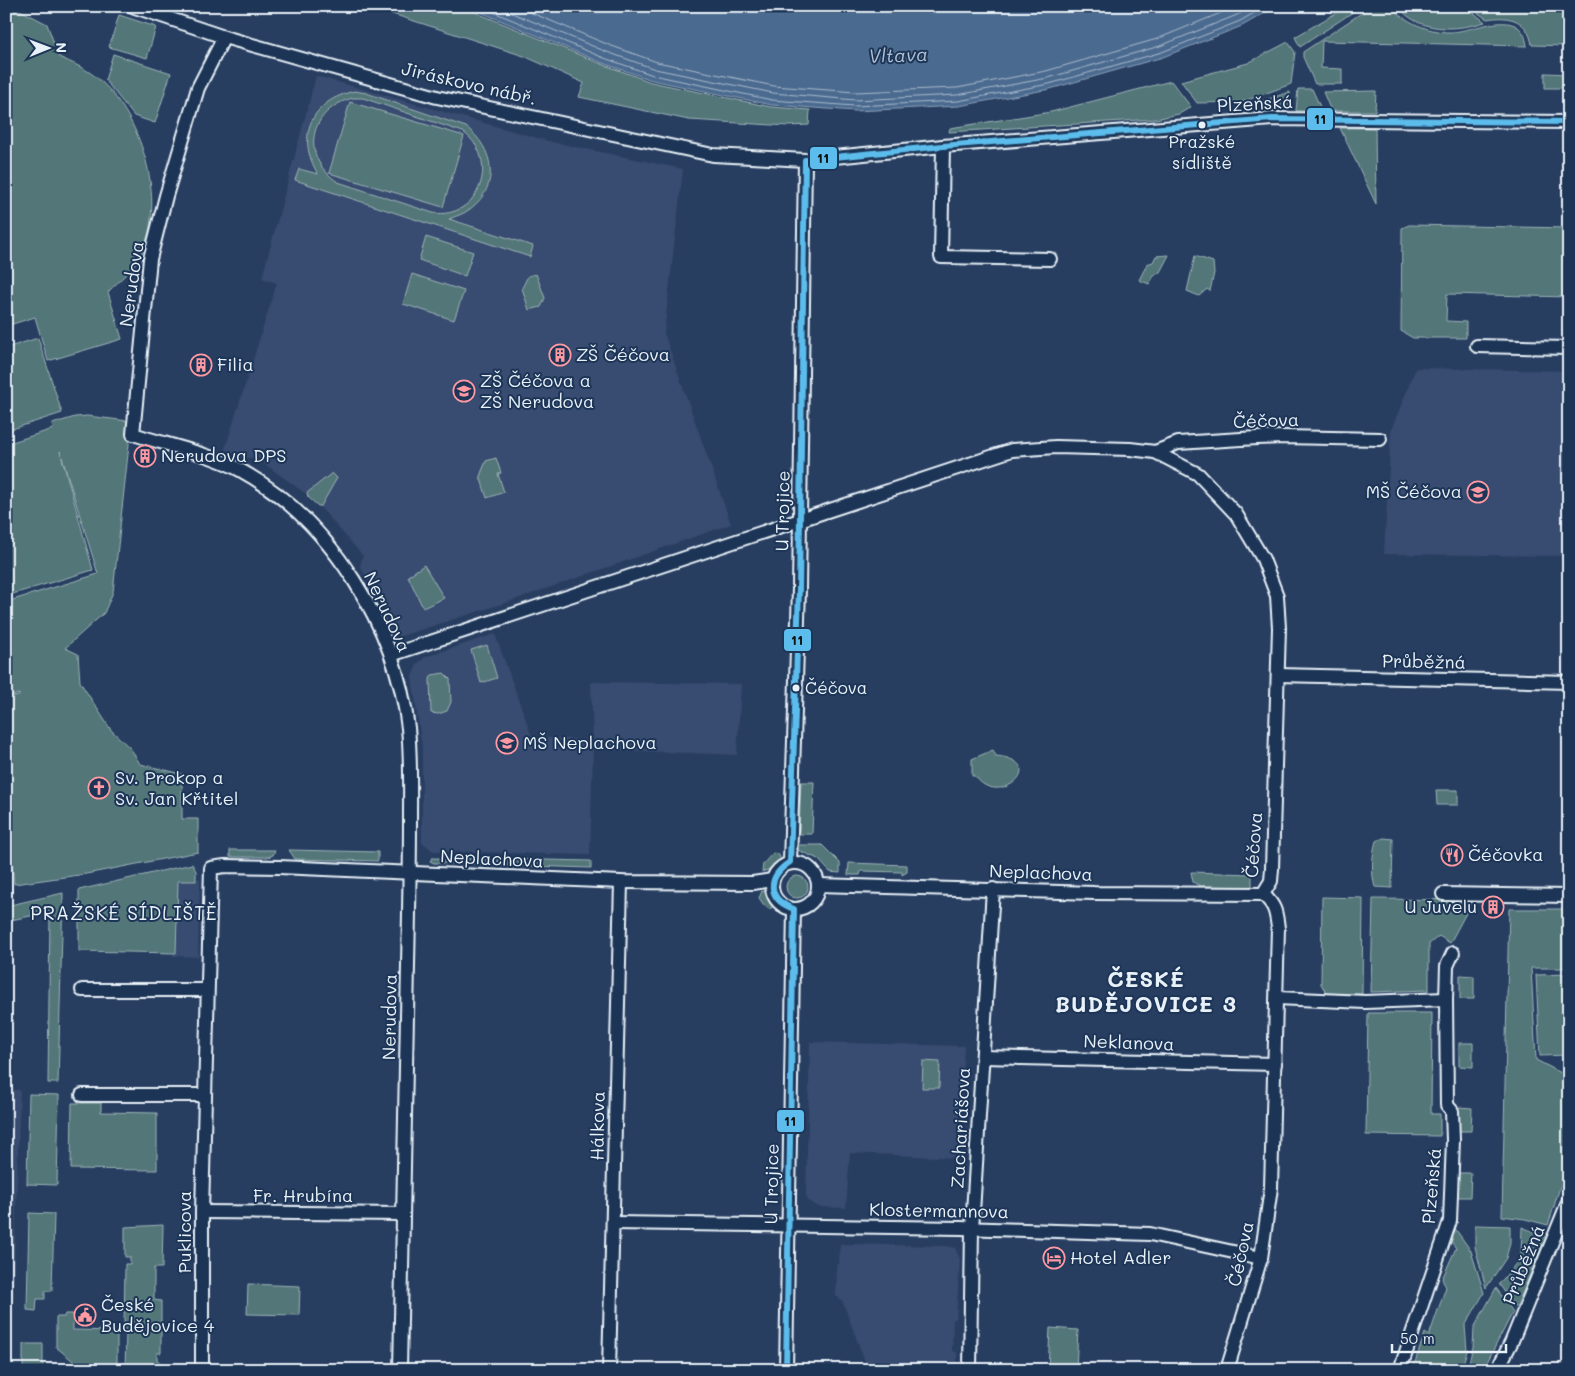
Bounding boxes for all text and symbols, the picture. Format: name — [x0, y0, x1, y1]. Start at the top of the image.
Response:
north arrow — [22, 22, 72, 72]
water label: Vltava — [868, 41, 928, 68]
text: N — [52, 42, 71, 53]
street label: Jiráskovo nábř. — [399, 56, 539, 110]
street label: Plzeňská — [1216, 89, 1294, 117]
line badge: 11 — [1306, 107, 1334, 131]
text: 11 — [1314, 109, 1326, 128]
marker: Pražské sídliště — [1197, 120, 1207, 130]
place label: Pražské sídliště — [1169, 130, 1235, 173]
line badge: 11 — [809, 146, 838, 170]
text: 11 — [817, 148, 829, 167]
street label: Nerudova — [113, 240, 149, 328]
place label: ZŠ Čéčova — [576, 342, 670, 366]
building icon: ZŠ Čéčova — [548, 343, 572, 367]
place label: Filia — [217, 352, 254, 376]
building icon: Filia — [189, 353, 213, 377]
place label: ZŠ Čéčova a ZŠ Nerudova — [480, 368, 594, 413]
school or university icon: ZŠ Čéčova a ZŠ Nerudova — [452, 379, 476, 403]
street label: Čéčova — [1233, 407, 1299, 433]
place label: Nerudova DPS — [161, 443, 286, 467]
building icon: Nerudova DPS — [133, 444, 157, 468]
street label: U Trojice — [769, 470, 795, 552]
place label: MŠ Čéčova — [1366, 479, 1462, 503]
school or university icon: MŠ Čéčova — [1466, 480, 1490, 504]
street label: Nerudova — [359, 567, 417, 656]
line badge: 11 — [783, 628, 812, 652]
text: 11 — [791, 630, 803, 649]
street label: Průběžná — [1382, 648, 1466, 674]
place label: Čéčova — [805, 676, 867, 698]
marker: Čéčova — [791, 683, 801, 693]
place label: MŠ Neplachova — [523, 730, 657, 754]
school or university icon: MŠ Neplachova — [495, 731, 519, 755]
place label: Sv. Prokop a Sv. Jan Křtitel — [115, 765, 238, 810]
church icon: Sv. Prokop a Sv. Jan Křtitel — [87, 776, 111, 800]
street label: Čéčova — [1239, 811, 1267, 879]
place label: Čéčovka — [1468, 842, 1544, 866]
street label: Neplachova — [440, 843, 544, 873]
restaurant icon: Čéčovka — [1440, 843, 1464, 867]
street label: Neplachova — [989, 858, 1093, 886]
place label: U Juvelu — [1404, 894, 1477, 918]
building icon: U Juvelu — [1481, 895, 1505, 919]
district label: PRAŽSKÉ SÍDLIŠTĚ — [30, 900, 218, 925]
district label: ČESKÉ BUDĚJOVICE 3 — [1055, 964, 1237, 1018]
street label: Nerudova — [376, 974, 402, 1060]
street label: Neklanova — [1083, 1028, 1175, 1056]
street label: Zachariášova — [945, 1067, 975, 1189]
street label: Hálkova — [584, 1091, 610, 1161]
line badge: 11 — [776, 1109, 805, 1133]
text: 11 — [784, 1111, 796, 1130]
street label: U Trojice — [758, 1143, 784, 1225]
street label: Plzeňská — [1416, 1147, 1446, 1225]
street label: Fr. Hrubína — [253, 1183, 353, 1207]
street label: Puklicova — [172, 1191, 196, 1273]
street label: Klostermannova — [869, 1197, 1009, 1223]
street label: Čéčova — [1221, 1219, 1259, 1289]
street label: Průběžná — [1496, 1221, 1550, 1308]
place label: Hotel Adler — [1070, 1245, 1171, 1269]
hotel icon: Hotel Adler — [1042, 1246, 1066, 1270]
place label: České Budějovice 4 — [101, 1292, 215, 1337]
public building icon: České Budějovice 4 — [73, 1303, 97, 1327]
scale bar — [1392, 1321, 1506, 1353]
text: 50 m — [1400, 1328, 1435, 1348]

